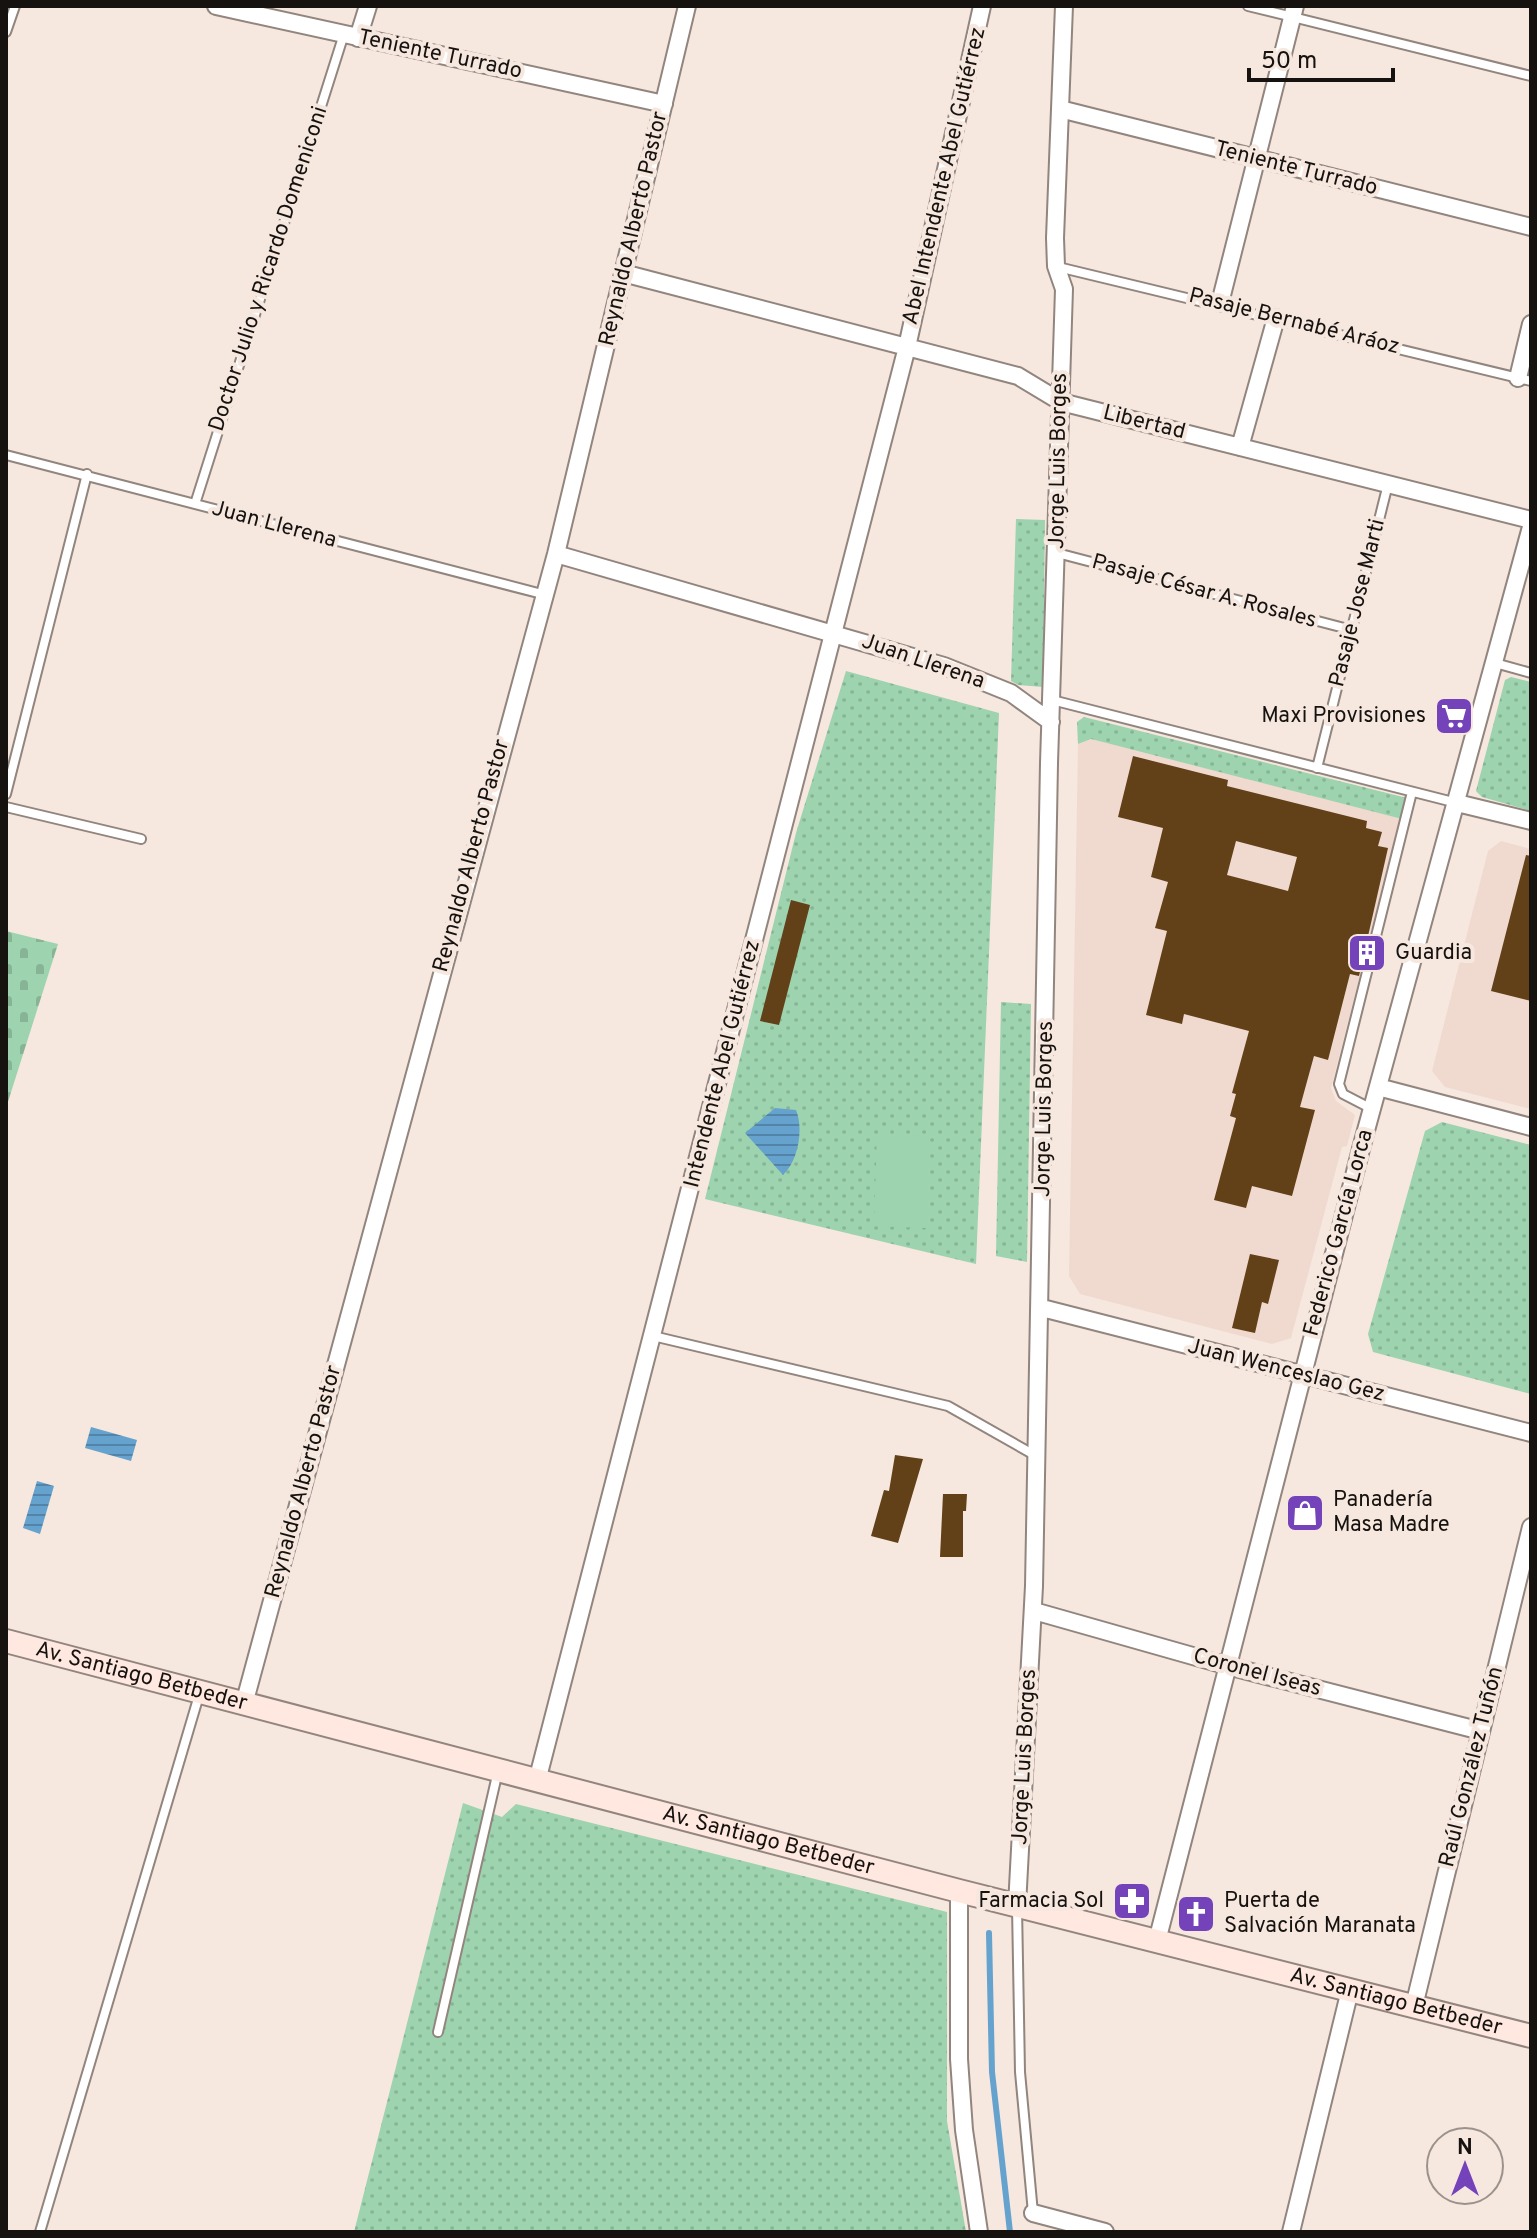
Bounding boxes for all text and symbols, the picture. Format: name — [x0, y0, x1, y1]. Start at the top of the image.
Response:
street label: Teniente Turrado — [356, 24, 524, 86]
street label: Abel Intendente Abel Gutiérrez — [898, 25, 992, 327]
scale bar — [1249, 32, 1393, 82]
text: 50 m — [1261, 47, 1317, 77]
street label: Doctor Julio y Ricardo Domeniconi — [204, 103, 334, 435]
street label: Reynaldo Alberto Pastor — [594, 109, 674, 349]
street label: Teniente Turrado — [1212, 136, 1380, 202]
street label: Pasaje Bernabé Aráoz — [1186, 283, 1402, 361]
street label: Jorge Luis Borges — [1044, 373, 1074, 549]
street label: Libertad — [1100, 400, 1188, 446]
street label: Juan Llerena — [209, 495, 339, 555]
street label: Pasaje Jose Marti — [1324, 516, 1392, 690]
street label: Pasaje César A. Rosales — [1089, 549, 1319, 635]
street label: Juan Llerena — [858, 628, 988, 696]
supermarket icon: Maxi Provisiones — [1433, 695, 1475, 737]
place label: Maxi Provisiones — [1261, 703, 1426, 730]
street label: Reynaldo Alberto Pastor — [428, 736, 516, 975]
building icon: Guardia — [1346, 932, 1388, 974]
street label: Intendente Abel Gutiérrez — [679, 937, 767, 1191]
place label: Guardia — [1395, 940, 1472, 967]
street label: Jorge Luis Borges — [1030, 1021, 1060, 1197]
street label: Federico García Lorca — [1298, 1127, 1380, 1339]
street label: Juan Wenceslao Gez — [1185, 1333, 1387, 1409]
street label: Reynaldo Alberto Pastor — [260, 1362, 348, 1601]
place label: Panadería Masa Madre — [1333, 1487, 1450, 1539]
shop icon: Panadería Masa Madre — [1284, 1492, 1326, 1534]
street label: Av. Santiago Betbeder — [32, 1636, 251, 1717]
street label: Coronel Iseas — [1190, 1643, 1324, 1703]
street label: Raúl González Tuñón — [1434, 1664, 1510, 1870]
street label: Jorge Luis Borges — [1007, 1668, 1043, 1846]
street label: Av. Santiago Betbeder — [659, 1800, 878, 1882]
pharmacy icon: Farmacia Sol — [1111, 1880, 1153, 1922]
place label: Farmacia Sol — [978, 1888, 1104, 1915]
place label: Puerta de Salvación Maranata — [1224, 1888, 1416, 1940]
church icon: Puerta de Salvación Maranata — [1175, 1893, 1217, 1935]
street label: Av. Santiago Betbeder — [1287, 1962, 1505, 2042]
north arrow — [1425, 2126, 1505, 2206]
text: N — [1457, 2135, 1473, 2162]

